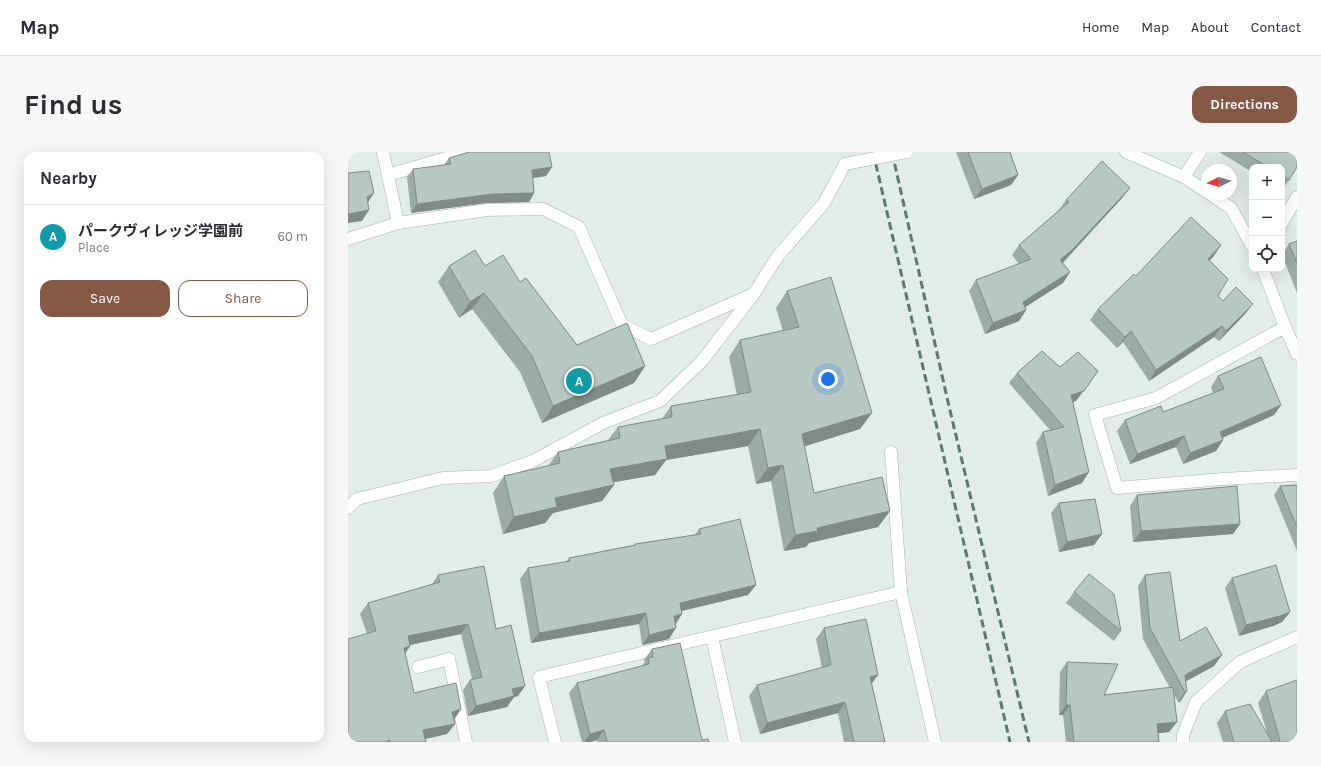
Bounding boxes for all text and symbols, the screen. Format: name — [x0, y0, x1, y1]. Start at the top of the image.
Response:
text: Map — [20, 17, 59, 39]
text: Home — [1082, 19, 1119, 36]
text: Map — [1141, 19, 1169, 36]
text: About — [1191, 19, 1229, 36]
text: Contact — [1251, 19, 1301, 36]
button: Directions — [1192, 86, 1297, 123]
text: Find us — [24, 88, 123, 121]
north arrow — [1201, 164, 1237, 200]
map controls — [1249, 164, 1285, 272]
button: + — [1249, 164, 1285, 200]
text: Nearby — [40, 168, 97, 188]
button: − — [1249, 200, 1285, 236]
text: パークヴィレッジ学園前 — [78, 222, 243, 240]
text: A — [49, 229, 57, 244]
text: 60 m — [278, 229, 308, 244]
button: locate — [1249, 236, 1285, 272]
text: Place — [78, 240, 109, 255]
button: Save — [40, 280, 170, 317]
button: Share — [178, 280, 308, 317]
pin: A — [566, 366, 592, 396]
your location — [818, 369, 838, 389]

